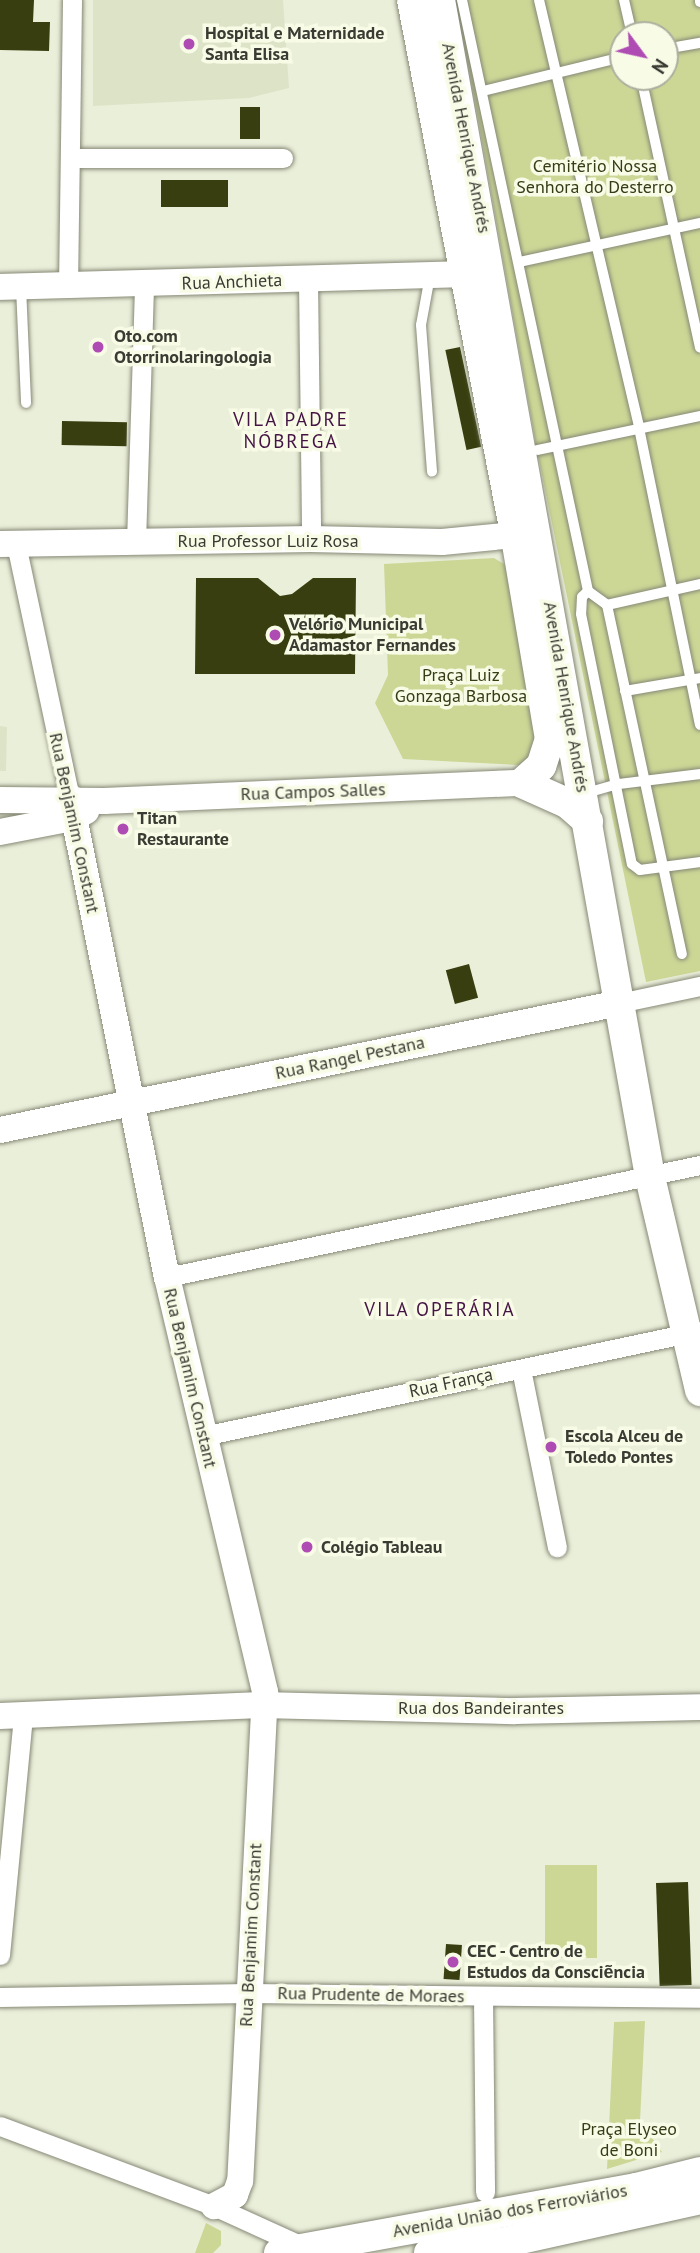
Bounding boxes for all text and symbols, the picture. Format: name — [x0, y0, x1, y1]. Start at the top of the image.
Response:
north arrow — [609, 21, 679, 91]
place label: Hospital e Maternidade Santa Elisa — [205, 23, 384, 66]
marker: Hospital e Maternidade Santa Elisa — [179, 34, 199, 54]
street label: Avenida Henrique Andrés — [437, 41, 495, 235]
text: N — [646, 55, 673, 78]
park label: Cemitério Nossa Senhora do Desterro — [516, 156, 674, 198]
street label: Rua Anchieta — [181, 269, 283, 295]
place label: Oto.com Otorrinolaringologia — [114, 326, 272, 368]
marker: Oto.com Otorrinolaringologia — [88, 337, 108, 357]
district label: VILA PADRE NÓBREGA — [234, 409, 348, 453]
street label: Rua Professor Luiz Rosa — [177, 530, 359, 552]
street label: Avenida Henrique Andrés — [539, 600, 593, 794]
place label: Velório Municipal Adamastor Fernandes — [289, 614, 456, 656]
marker: Velório Municipal Adamastor Fernandes — [267, 627, 283, 643]
park label: Praça Luiz Gonzaga Barbosa — [395, 665, 527, 708]
street label: Rua Benjamim Constant — [44, 731, 104, 915]
street label: Rua Campos Salles — [240, 779, 386, 805]
place label: Titan Restaurante — [137, 808, 229, 850]
marker: Titan Restaurante — [115, 821, 131, 837]
street label: Rua Rangel Pestana — [273, 1032, 427, 1084]
street label: Rua Benjamim Constant — [159, 1286, 221, 1470]
district label: VILA OPERÁRIA — [366, 1299, 514, 1321]
street label: Rua França — [407, 1364, 495, 1402]
place label: Escola Alceu de Toledo Pontes — [565, 1426, 684, 1468]
marker: Escola Alceu de Toledo Pontes — [543, 1439, 559, 1455]
place label: Colégio Tableau — [321, 1536, 443, 1558]
marker: Colégio Tableau — [299, 1539, 315, 1555]
street label: Rua dos Bandeirantes — [398, 1697, 564, 1719]
street label: Rua Benjamim Constant — [235, 1843, 267, 2027]
place label: CEC - Centro de Estudos da Consciẽncia — [467, 1941, 645, 1983]
marker: CEC - Centro de Estudos da Consciẽncia — [445, 1954, 461, 1970]
street label: Rua Prudente de Moraes — [277, 1983, 465, 2007]
park label: Praça Elyseo de Boni — [581, 2119, 677, 2162]
street label: Avenida União dos Ferroviários — [391, 2180, 629, 2242]

